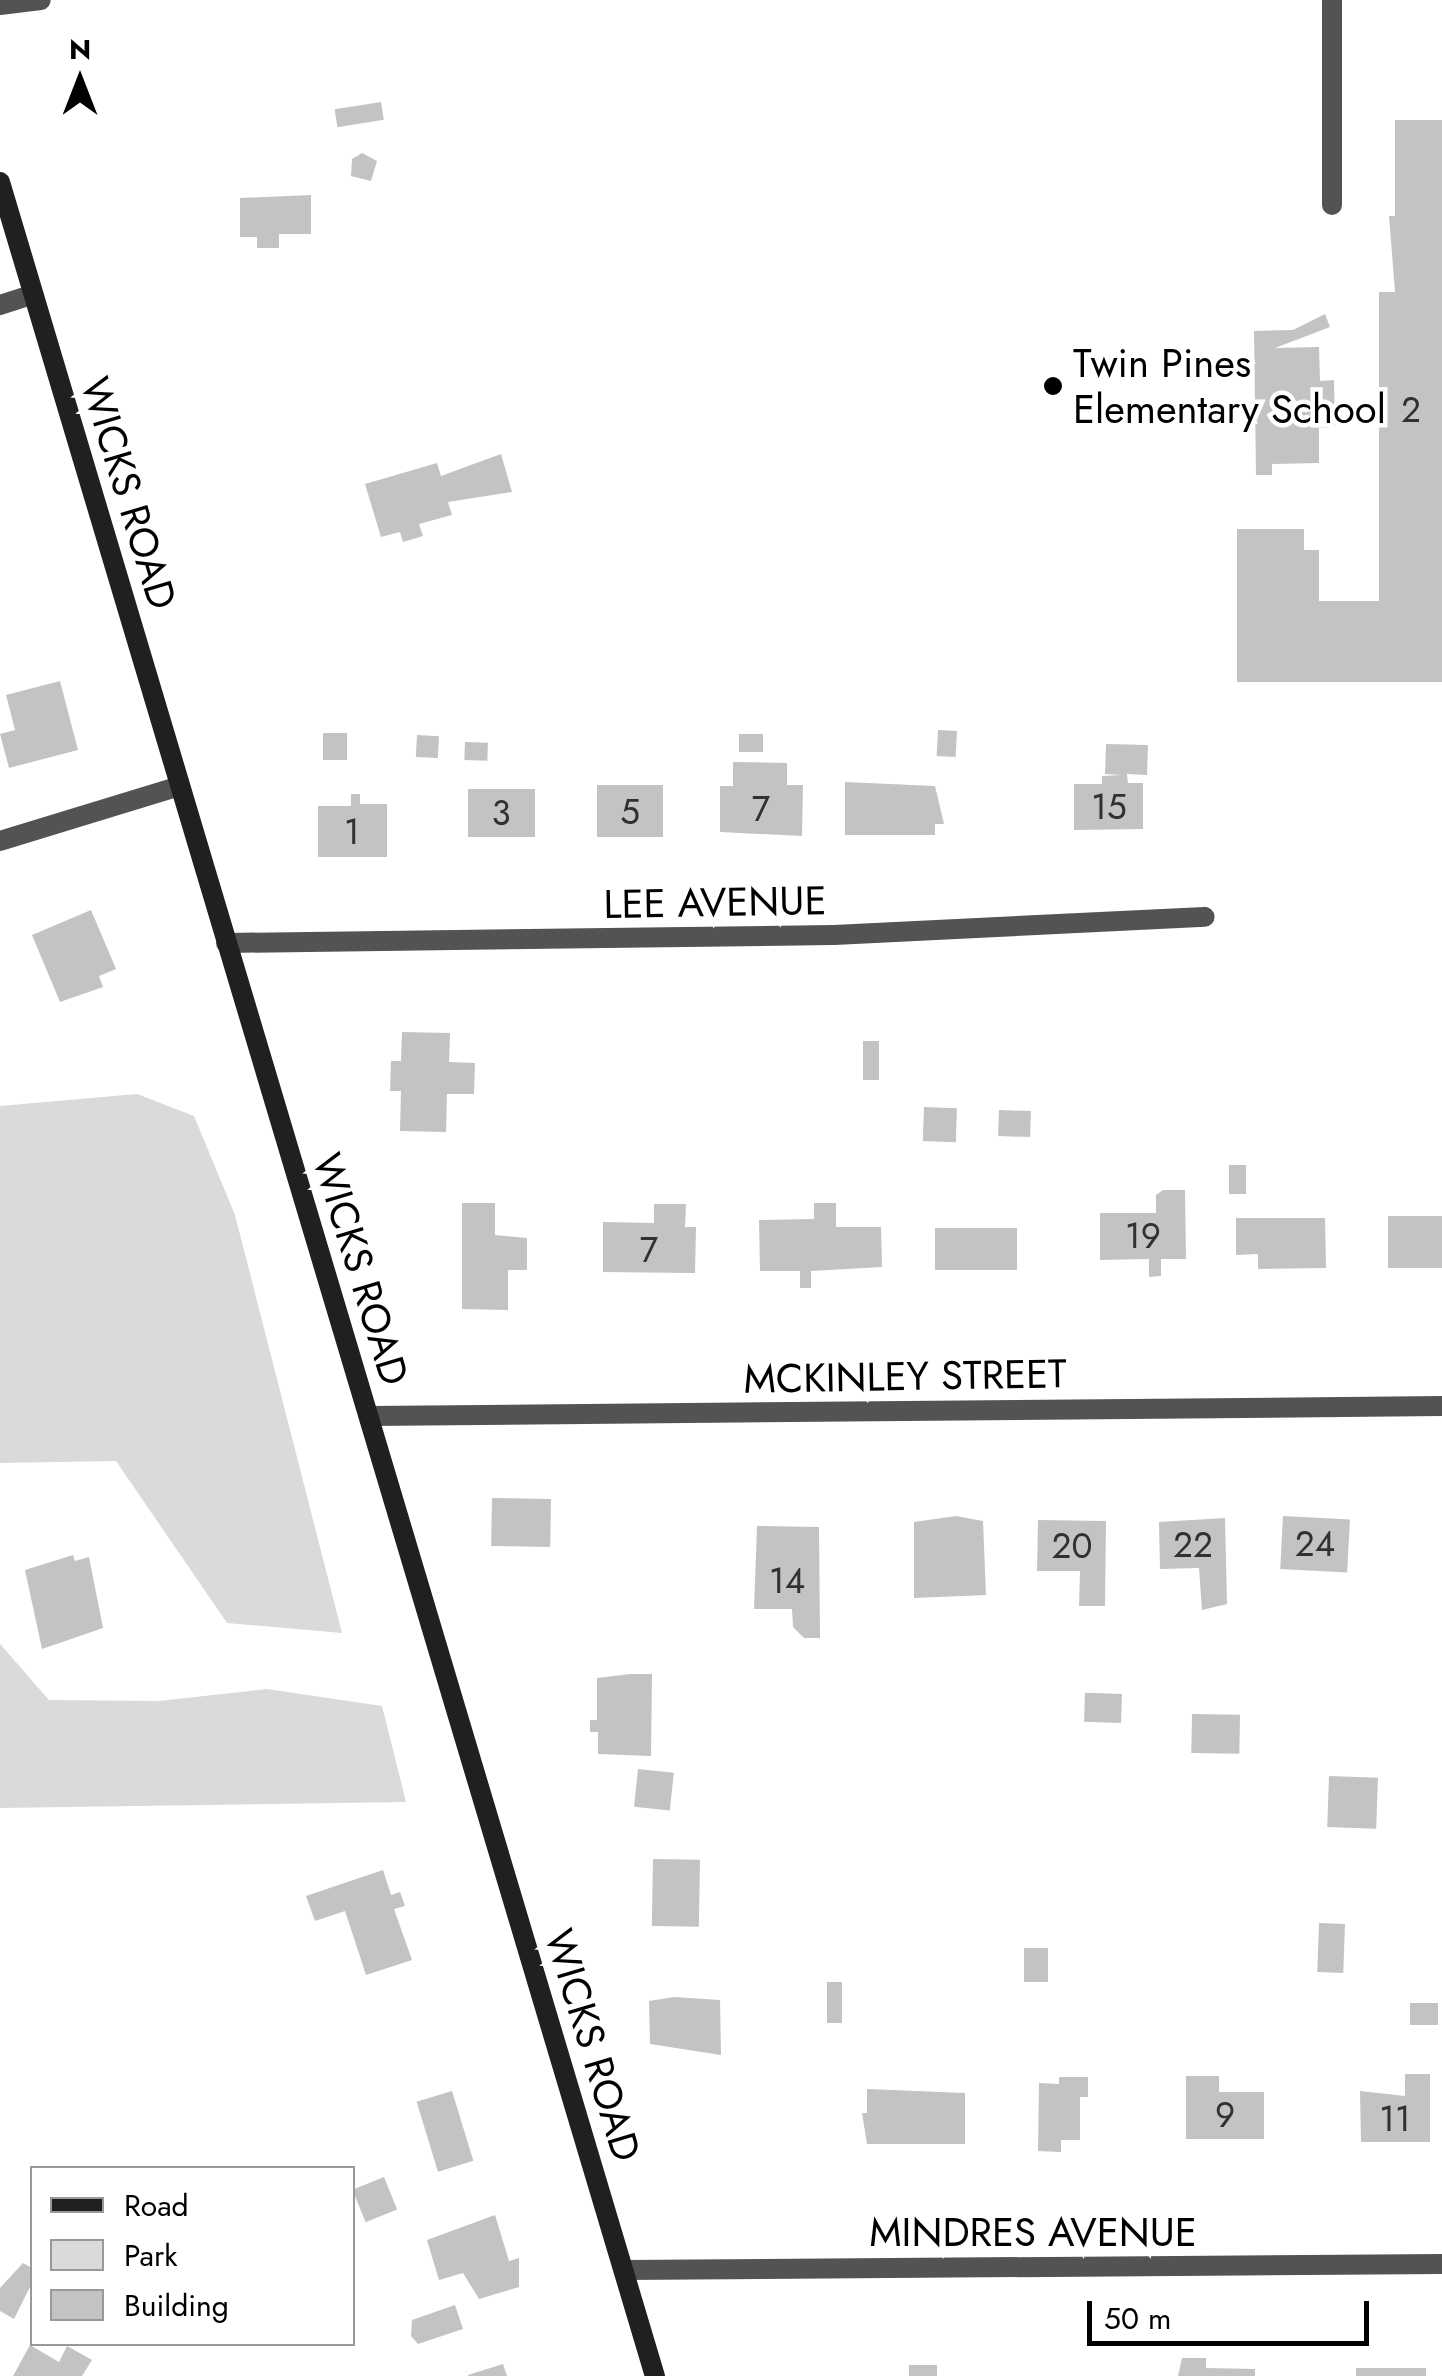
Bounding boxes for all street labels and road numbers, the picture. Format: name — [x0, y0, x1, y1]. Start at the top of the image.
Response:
street label: WICKS ROAD — [71, 371, 187, 615]
street label: LEE AVENUE — [603, 876, 827, 928]
street label: WICKS ROAD — [303, 1147, 419, 1391]
street label: MCKINLEY STREET — [743, 1349, 1067, 1403]
street label: WICKS ROAD — [535, 1923, 651, 2167]
street label: MINDRES AVENUE — [869, 2208, 1197, 2256]

